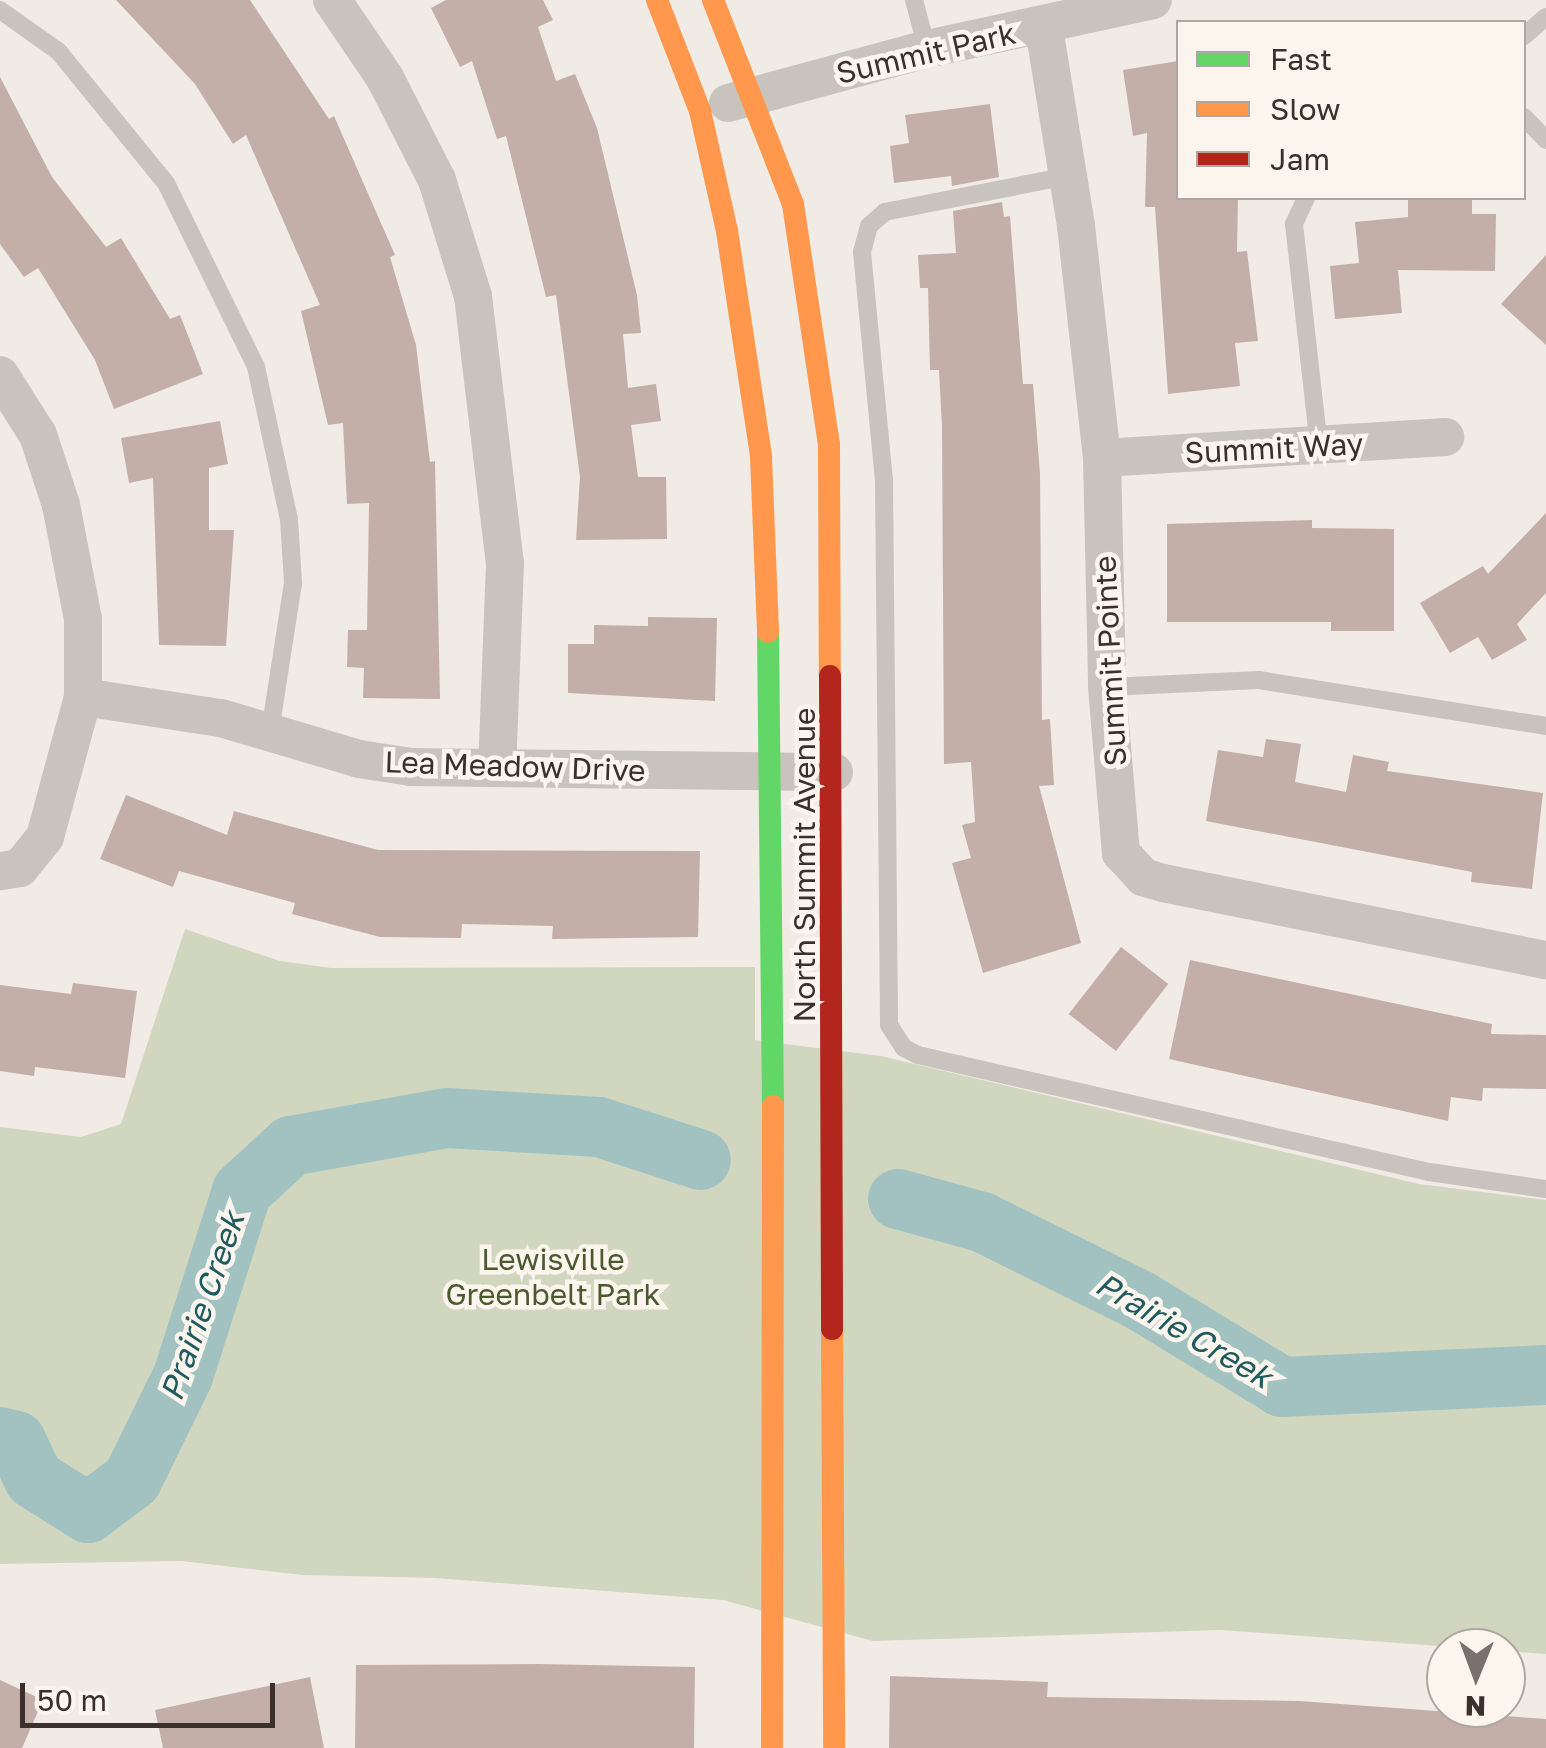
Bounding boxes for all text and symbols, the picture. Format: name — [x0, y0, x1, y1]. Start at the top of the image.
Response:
street label: Summit Park — [833, 15, 1019, 91]
legend — [1176, 20, 1526, 200]
text: Fast — [1270, 41, 1332, 77]
text: Slow — [1270, 91, 1341, 127]
text: Jam — [1270, 141, 1330, 177]
street label: Summit Way — [1184, 425, 1364, 471]
street label: Summit Pointe — [1087, 555, 1133, 767]
street label: North Summit Avenue — [786, 708, 822, 1022]
street label: Lea Meadow Drive — [384, 743, 646, 789]
water label: Prairie Creek — [152, 1207, 252, 1405]
park label: Lewisville Greenbelt Park — [445, 1241, 661, 1312]
water label: Prairie Creek — [1089, 1264, 1279, 1396]
north arrow — [1426, 1628, 1526, 1728]
scale bar — [25, 1663, 280, 1725]
text: 50 m — [37, 1682, 107, 1718]
text: N — [1465, 1690, 1486, 1723]

